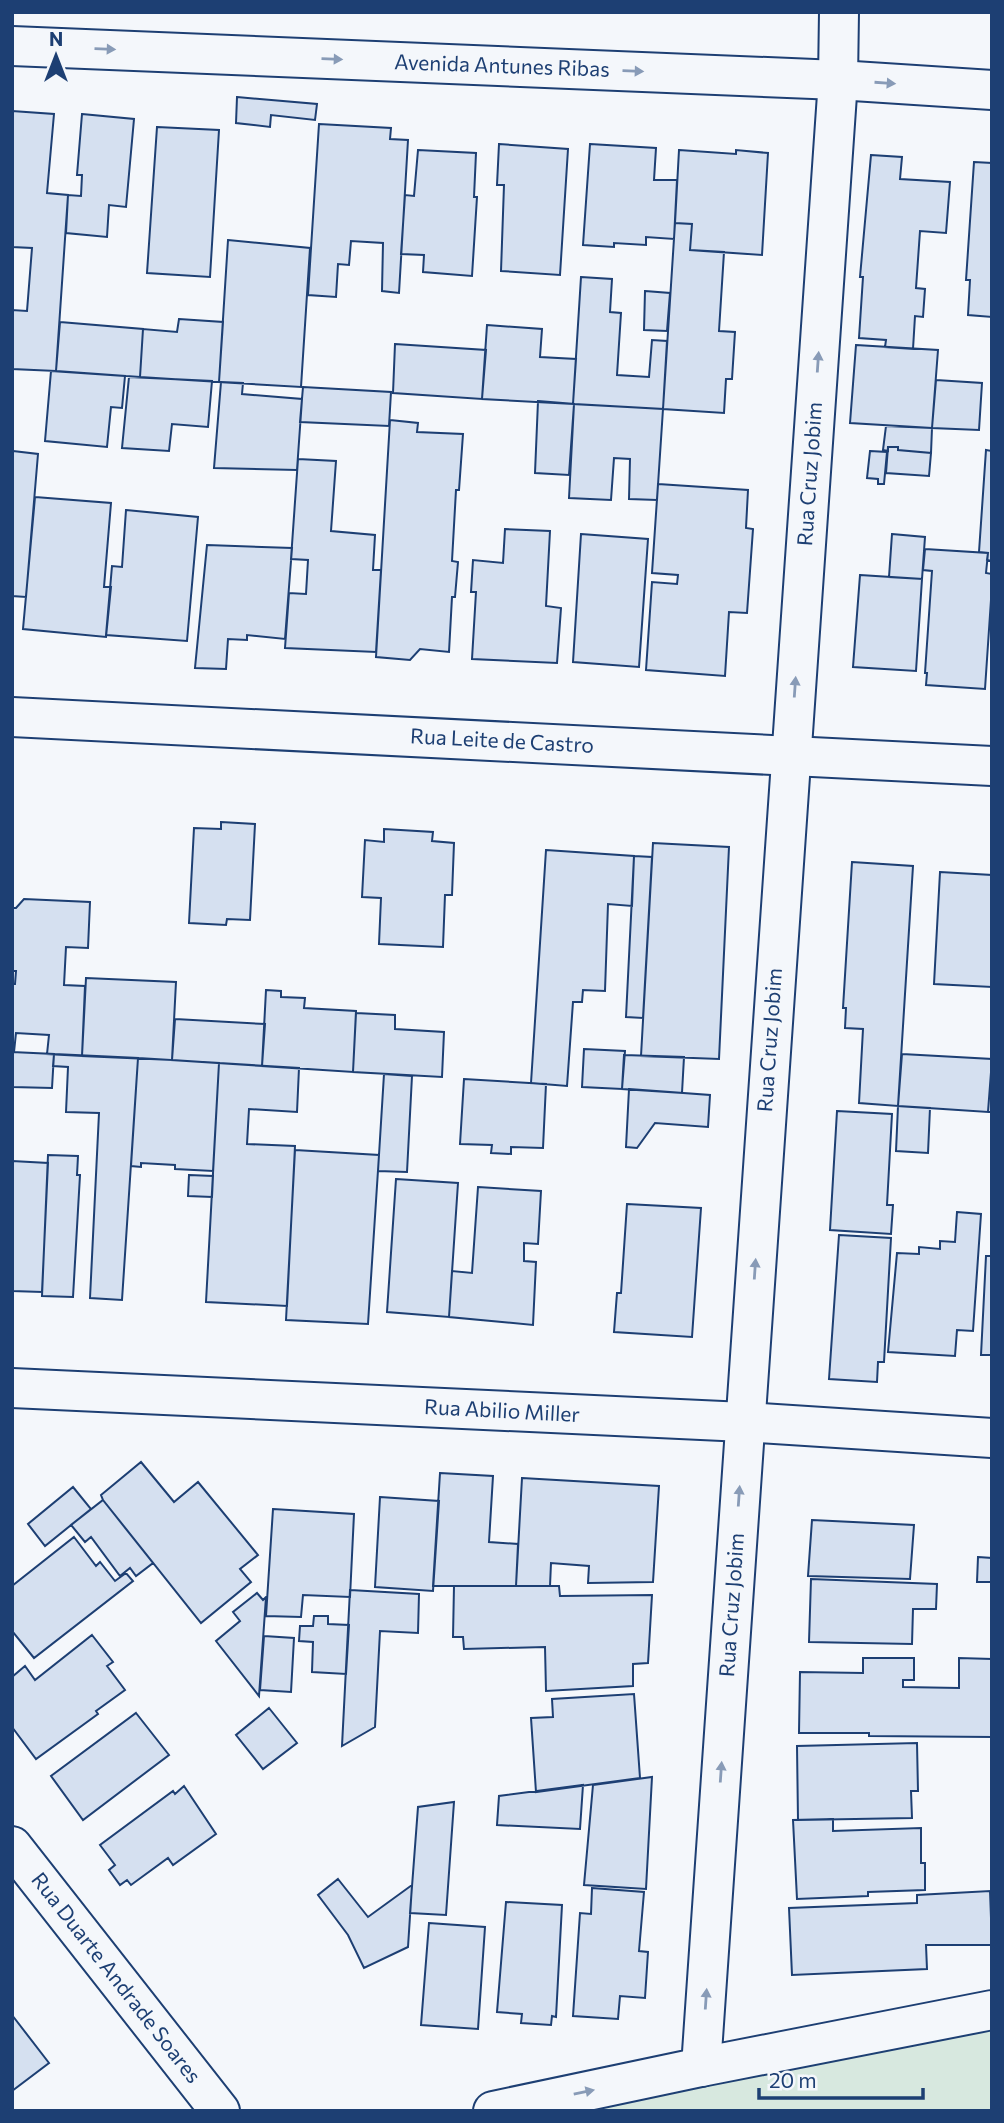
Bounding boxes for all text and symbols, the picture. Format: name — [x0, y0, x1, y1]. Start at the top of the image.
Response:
north arrow — [21, 21, 91, 91]
text: N — [49, 27, 63, 50]
one-way arrow — [94, 44, 116, 55]
street label: Avenida Antunes Ribas — [394, 48, 610, 81]
one-way arrow — [321, 53, 343, 64]
one-way arrow — [622, 66, 644, 77]
one-way arrow — [874, 78, 896, 89]
one-way arrow — [813, 351, 824, 373]
street label: Rua Cruz Jobim — [791, 401, 826, 547]
one-way arrow — [790, 676, 801, 698]
street label: Rua Leite de Castro — [410, 722, 595, 757]
street label: Rua Cruz Jobim — [751, 967, 786, 1113]
one-way arrow — [750, 1258, 761, 1280]
street label: Rua Abilio Miller — [424, 1393, 581, 1426]
one-way arrow — [734, 1485, 745, 1507]
street label: Rua Cruz Jobim — [713, 1532, 748, 1678]
one-way arrow — [716, 1761, 727, 1783]
street label: Rua Duarte Andrade Soares — [27, 1867, 207, 2087]
one-way arrow — [701, 1988, 712, 2010]
scale bar — [759, 2056, 923, 2100]
text: 20 m — [769, 2067, 817, 2092]
one-way arrow — [573, 2086, 595, 2097]

